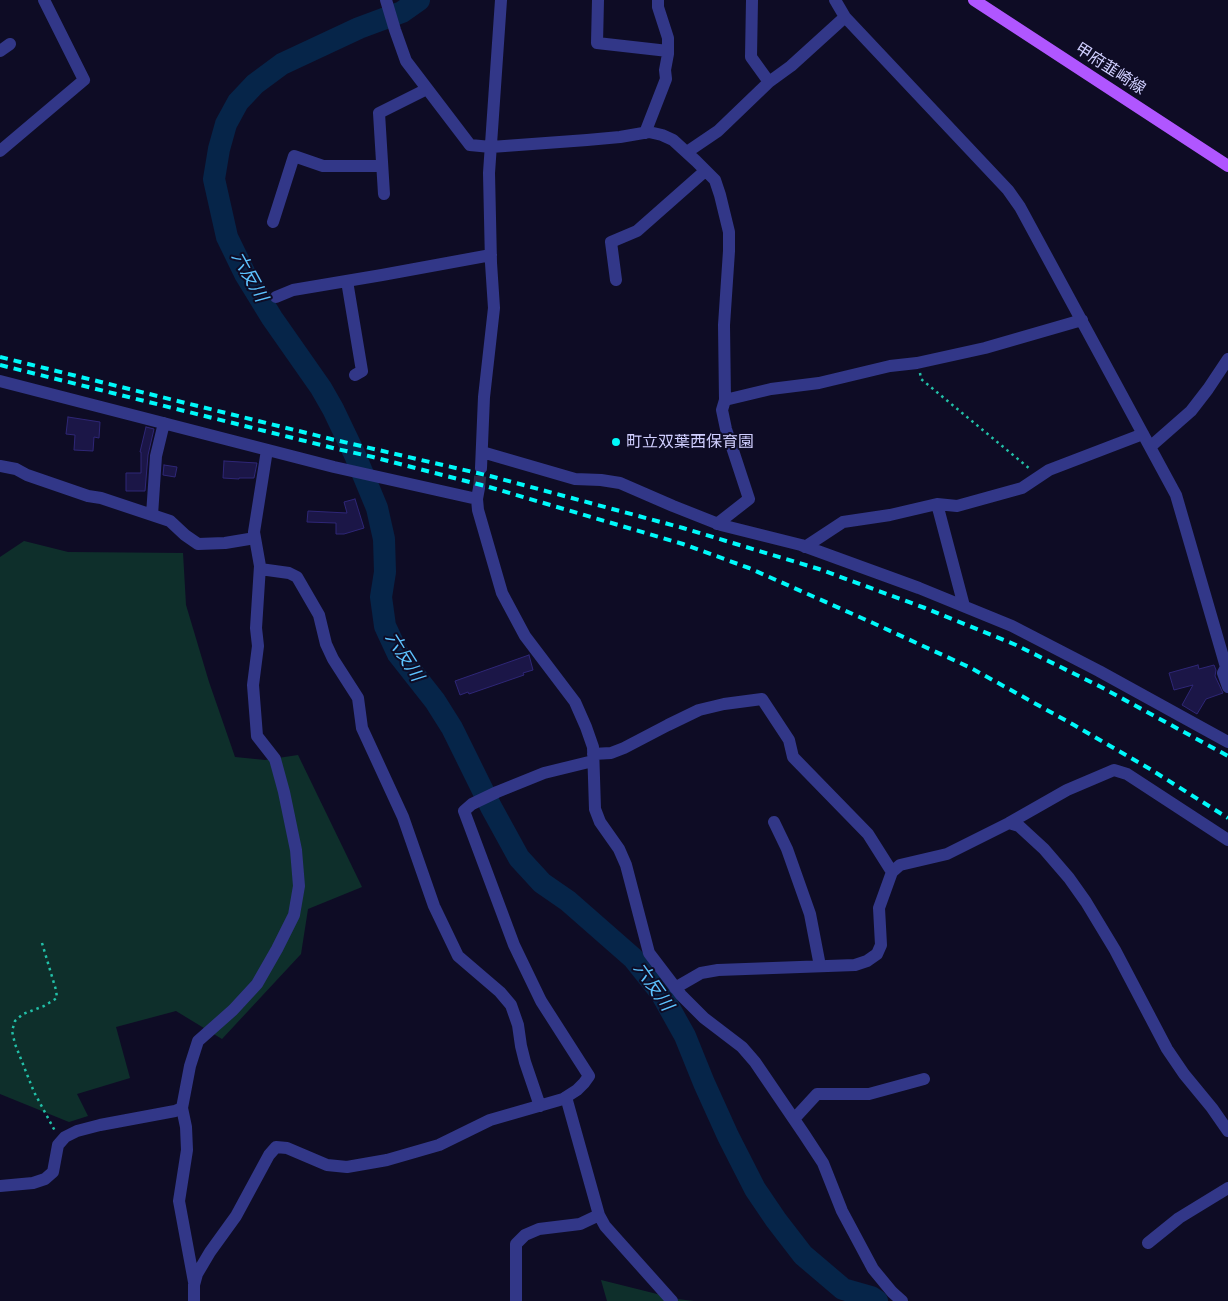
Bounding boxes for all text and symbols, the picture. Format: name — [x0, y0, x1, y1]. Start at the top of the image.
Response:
street label: 甲府韮崎線 — [1071, 39, 1149, 99]
water label: 六反川 — [226, 248, 272, 306]
place label: 町立双葉西保育園 — [626, 432, 754, 452]
marker: 町立双葉西保育園 — [610, 436, 622, 448]
water label: 六反川 — [381, 628, 427, 686]
water label: 六反川 — [629, 959, 677, 1015]

